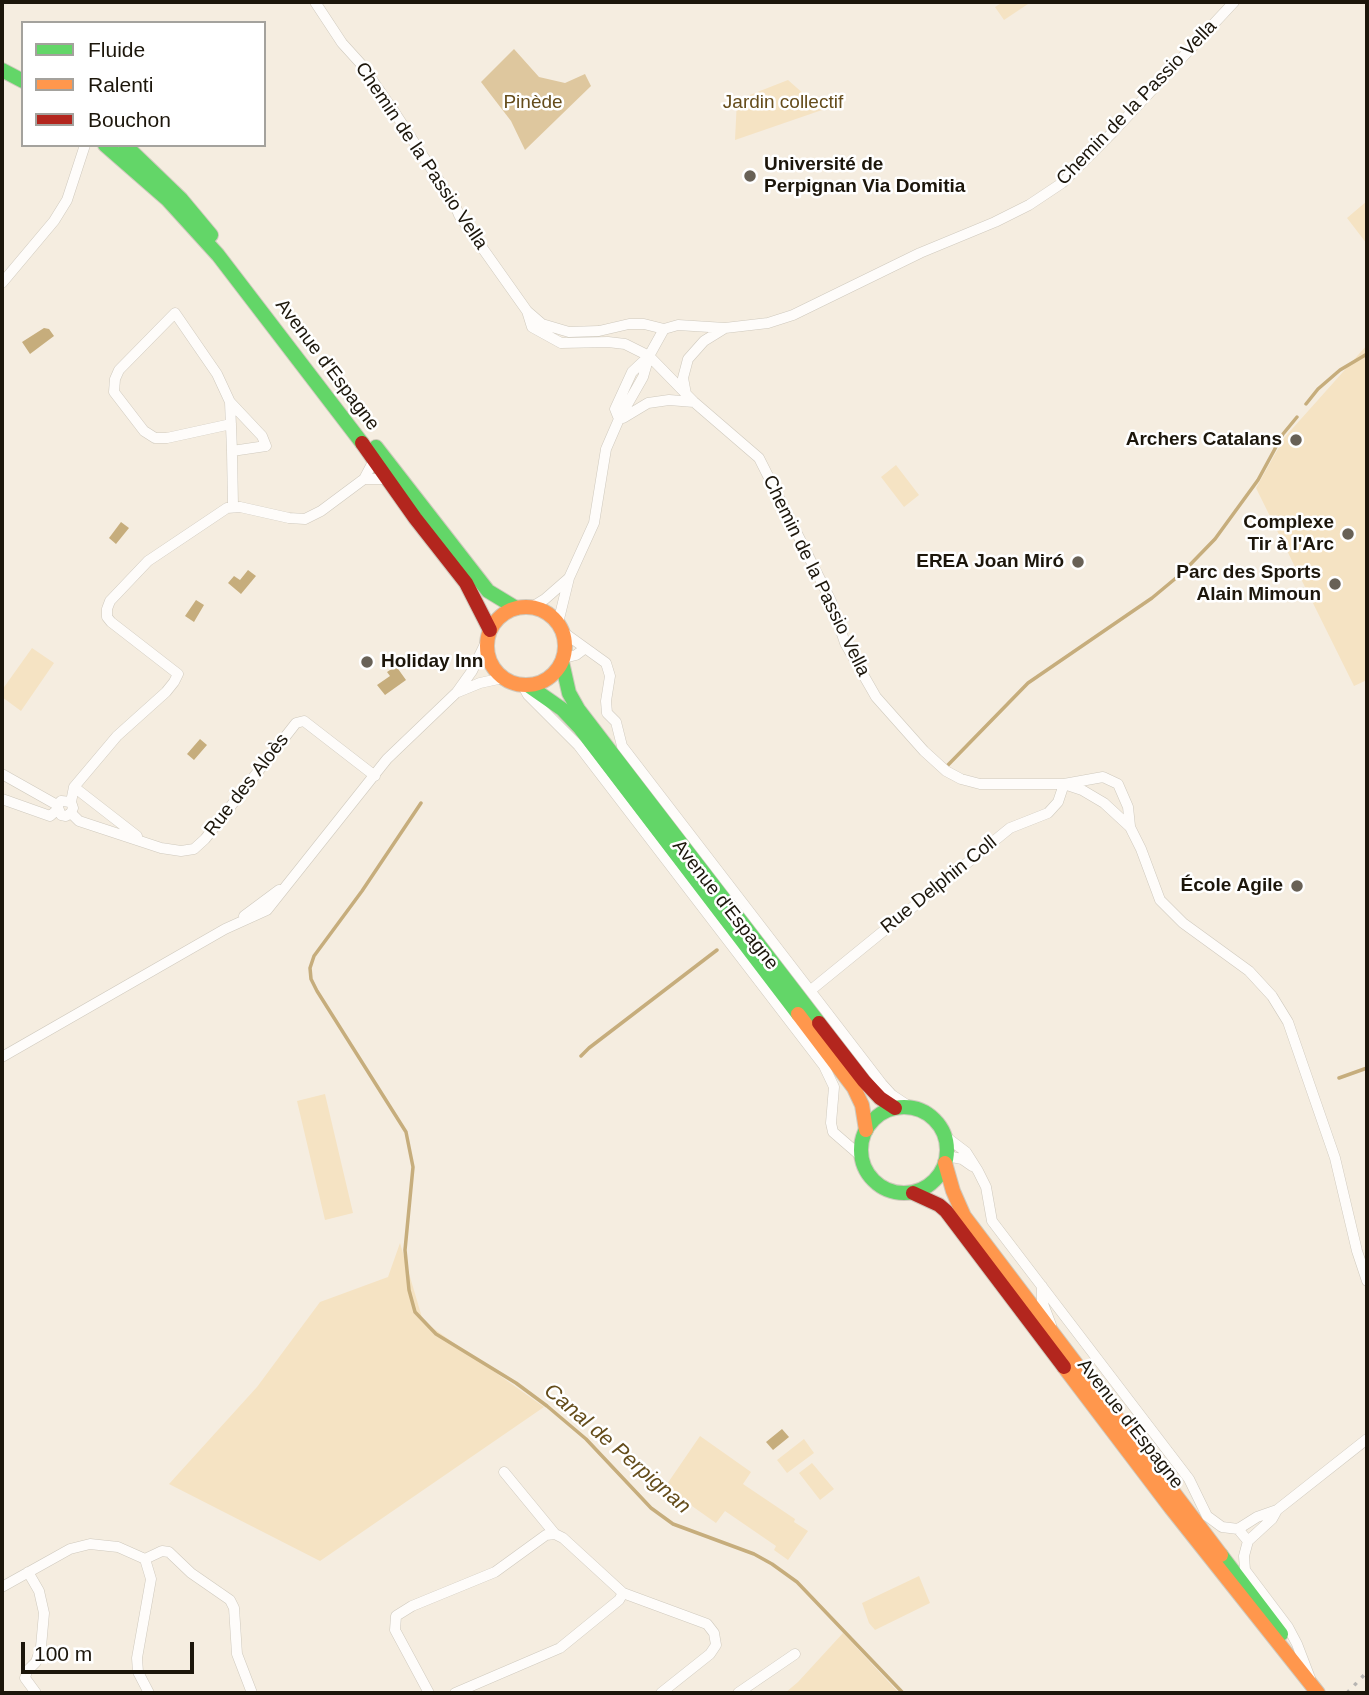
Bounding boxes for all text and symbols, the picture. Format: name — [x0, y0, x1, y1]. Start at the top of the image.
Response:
street label: Chemin de la Passio Vella — [1052, 16, 1222, 190]
legend — [21, 21, 266, 147]
text: Fluide — [88, 38, 145, 61]
street label: Chemin de la Passio Vella — [350, 58, 492, 254]
text: Ralenti — [88, 73, 153, 96]
park label: Pinède — [503, 92, 563, 114]
park label: Jardin collectif — [723, 92, 843, 114]
text: Bouchon — [88, 108, 171, 131]
place label: Université de Perpignan Via Domitia — [764, 154, 965, 198]
marker: Université de Perpignan Via Domitia — [742, 168, 758, 184]
street label: Avenue d'Espagne — [270, 295, 384, 435]
place label: Archers Catalans — [1126, 429, 1282, 451]
marker: Archers Catalans — [1288, 432, 1304, 448]
street label: Chemin de la Passio Vella — [757, 472, 875, 680]
place label: Complexe Tir à l'Arc — [1243, 512, 1334, 556]
marker: Complexe Tir à l'Arc — [1340, 526, 1356, 542]
place label: EREA Joan Miró — [916, 551, 1064, 573]
marker: EREA Joan Miró — [1070, 554, 1086, 570]
place label: Parc des Sports Alain Mimoun — [1176, 562, 1321, 606]
marker: Parc des Sports Alain Mimoun — [1327, 576, 1343, 592]
place label: Holiday Inn — [381, 651, 483, 673]
marker: Holiday Inn — [359, 654, 375, 670]
street label: Rue des Aloès — [200, 729, 294, 841]
street label: Rue Delphin Coll — [876, 831, 1002, 939]
street label: Avenue d'Espagne — [667, 836, 783, 974]
place label: École Agile — [1181, 875, 1283, 897]
marker: École Agile — [1289, 878, 1305, 894]
street label: Avenue d'Espagne — [1072, 1355, 1188, 1493]
water label: Canal de Perpignan — [539, 1379, 695, 1519]
scale bar — [24, 1628, 198, 1672]
text: 100 m — [34, 1642, 92, 1665]

